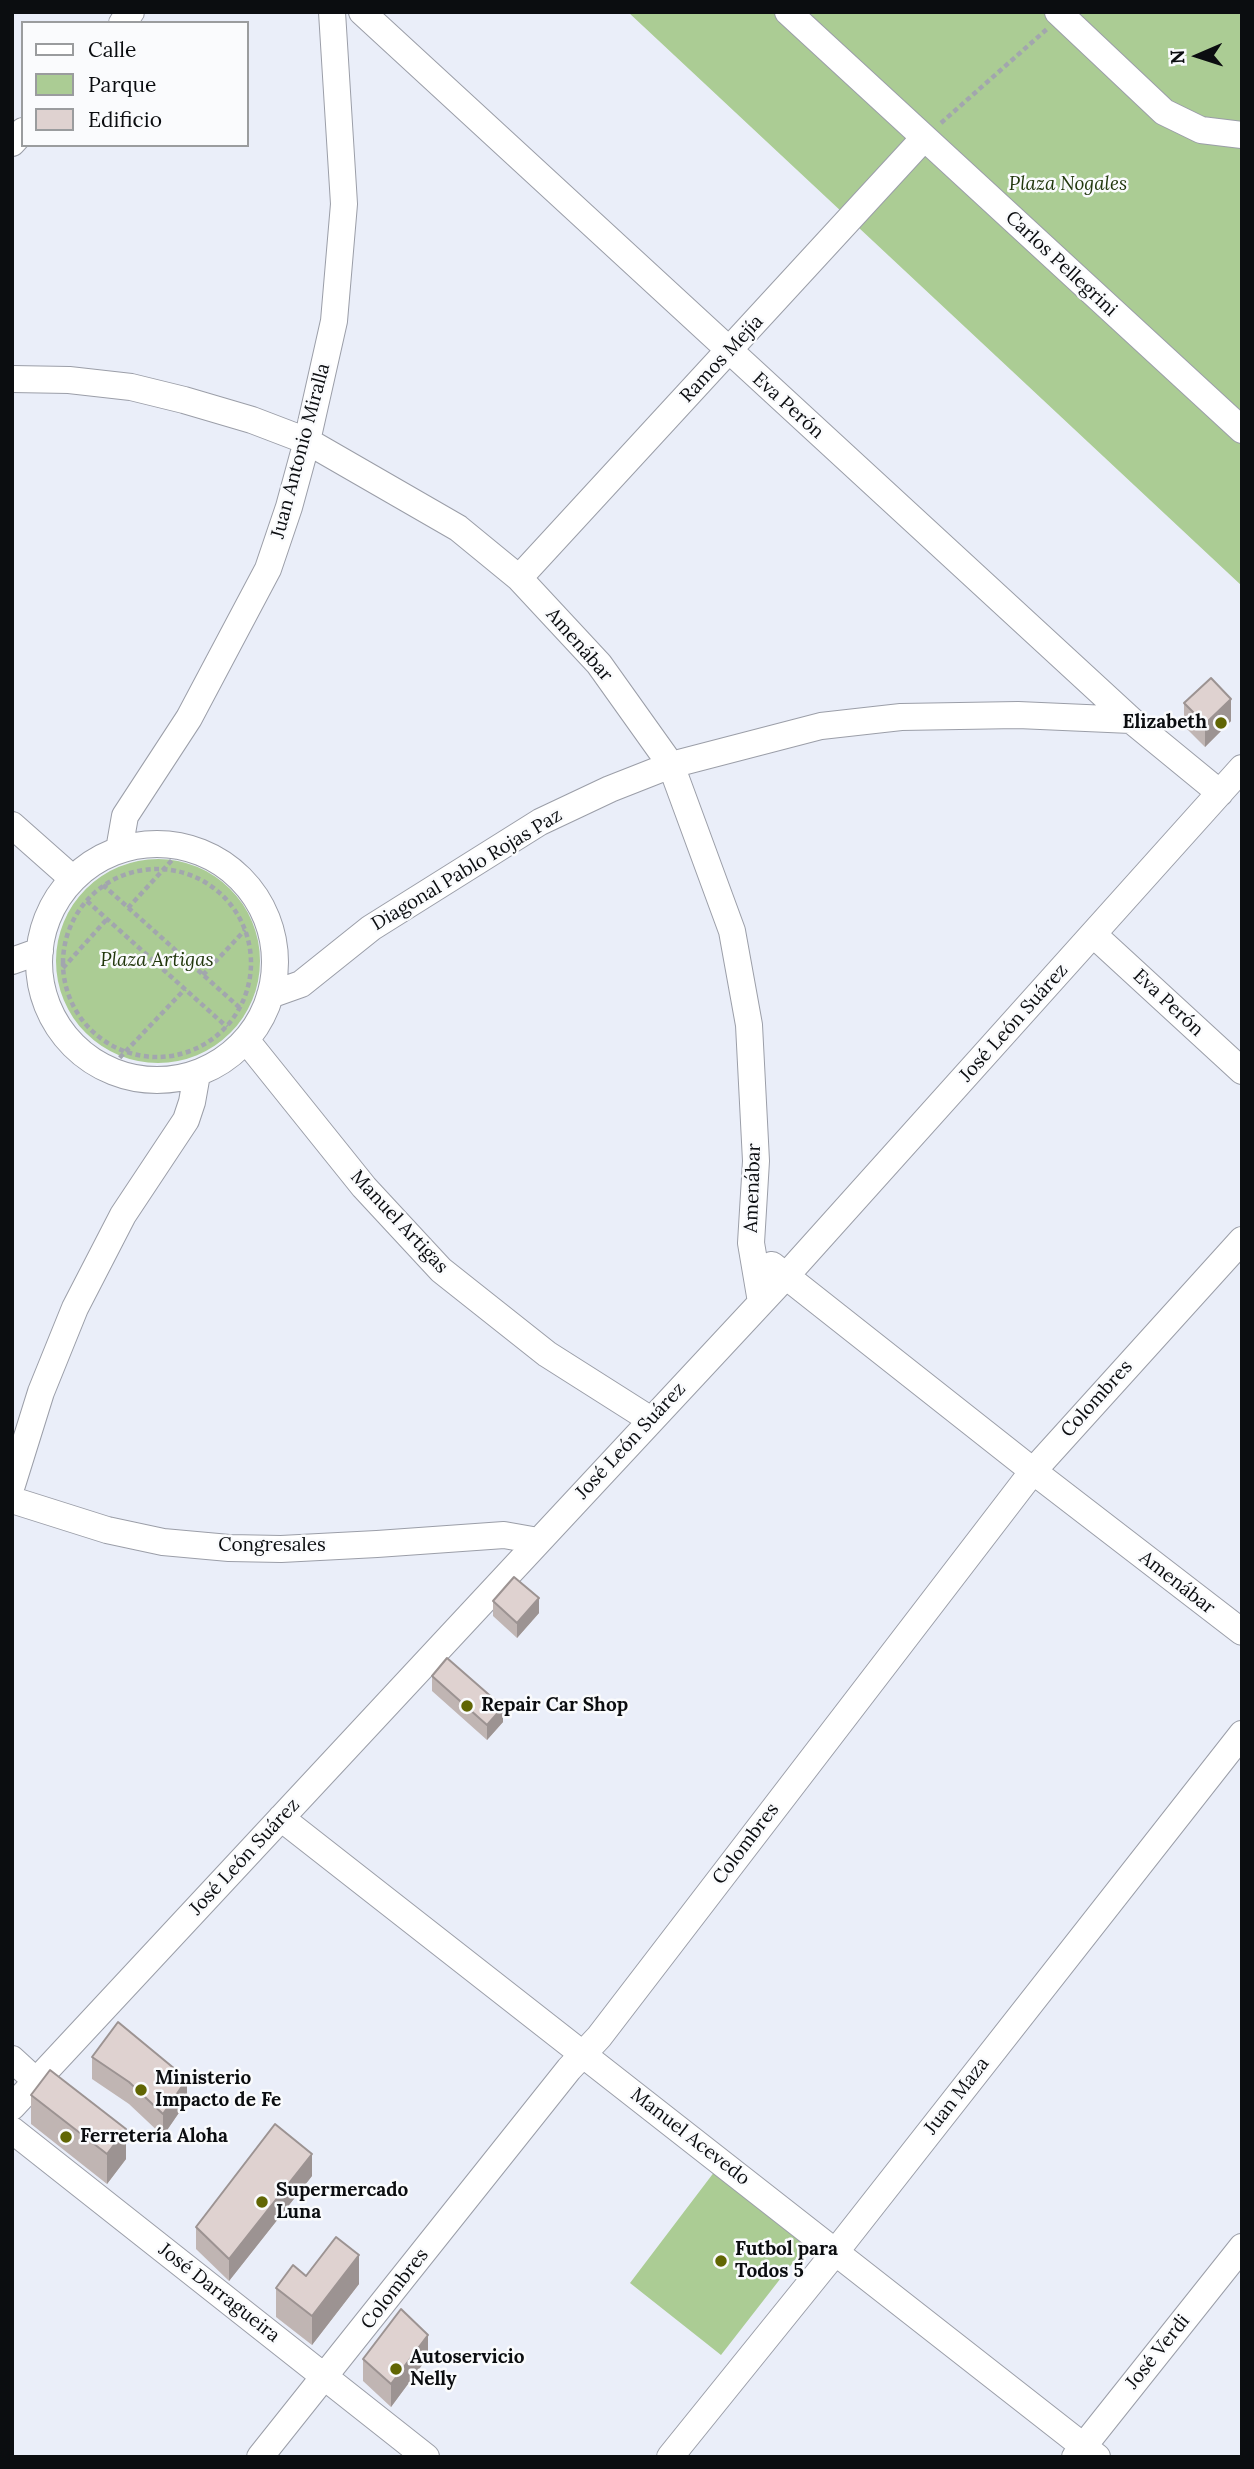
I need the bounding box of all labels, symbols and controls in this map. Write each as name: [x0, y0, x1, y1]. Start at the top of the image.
legend: [21, 21, 248, 147]
north arrow: [1163, 21, 1233, 91]
text: Calle: [88, 36, 136, 63]
text: N: [1165, 49, 1189, 65]
text: Parque: [88, 71, 156, 98]
text: Edificio: [88, 106, 162, 133]
park label: Plaza Nogales: [1009, 174, 1127, 196]
street label: Carlos Pellegrini: [1000, 206, 1122, 322]
street label: Ramos Mejía: [676, 311, 768, 407]
street label: Juan Antonio Miralla: [267, 361, 335, 541]
street label: Eva Perón: [748, 368, 828, 444]
street label: Amenábar: [541, 604, 617, 686]
place label: Elizabeth: [1123, 712, 1207, 734]
marker: Elizabeth: [1213, 715, 1229, 731]
street label: Diagonal Pablo Rojas Paz: [368, 804, 566, 936]
park label: Plaza Artigas: [100, 950, 214, 972]
street label: José León Suárez: [955, 959, 1073, 1087]
street label: Eva Perón: [1128, 965, 1208, 1041]
street label: Amenábar: [740, 1143, 766, 1233]
street label: Manuel Artigas: [345, 1166, 453, 1278]
street label: Colombres: [1056, 1356, 1138, 1442]
street label: José León Suárez: [571, 1378, 691, 1504]
street label: Congresales: [218, 1535, 326, 1557]
street label: Amenábar: [1135, 1546, 1219, 1620]
place label: Repair Car Shop: [481, 1695, 628, 1717]
marker: Repair Car Shop: [459, 1698, 475, 1714]
street label: José León Suárez: [185, 1794, 305, 1920]
street label: Colombres: [708, 1799, 784, 1889]
street label: Juan Maza: [920, 2053, 994, 2139]
place label: Ministerio Impacto de Fe: [155, 2068, 281, 2112]
marker: Ministerio Impacto de Fe: [133, 2082, 149, 2098]
street label: Manuel Acevedo: [626, 2083, 754, 2191]
place label: Ferretería Aloha: [80, 2126, 228, 2148]
marker: Ferretería Aloha: [58, 2129, 74, 2145]
place label: Supermercado Luna: [276, 2180, 408, 2224]
marker: Supermercado Luna: [254, 2194, 270, 2210]
street label: José Darragueira: [154, 2239, 284, 2347]
place label: Futbol para Todos 5: [735, 2239, 838, 2283]
street label: Colombres: [356, 2244, 434, 2334]
marker: Futbol para Todos 5: [713, 2253, 729, 2269]
street label: José Verdi: [1121, 2310, 1195, 2394]
place label: Autoservicio Nelly: [410, 2347, 525, 2391]
marker: Autoservicio Nelly: [388, 2361, 404, 2377]

